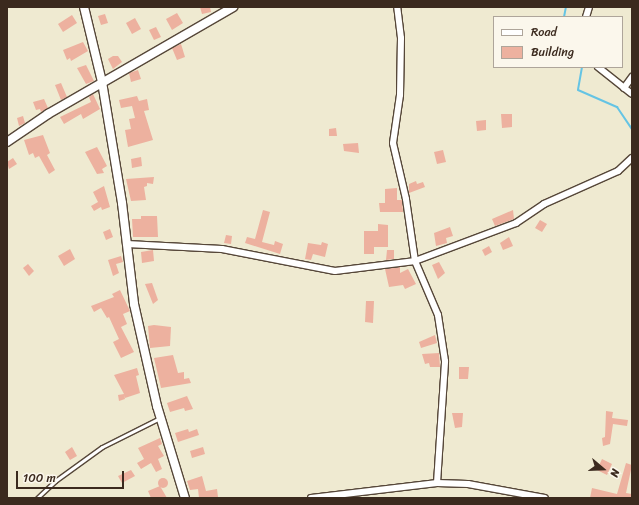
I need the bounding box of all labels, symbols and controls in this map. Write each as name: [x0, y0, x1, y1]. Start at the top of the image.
legend: [493, 16, 623, 68]
text: Road: [531, 21, 557, 43]
text: Building: [531, 41, 574, 63]
north arrow: [583, 449, 623, 489]
scale bar: [18, 463, 126, 489]
text: N: [605, 466, 625, 480]
text: 100 m: [23, 467, 56, 489]

